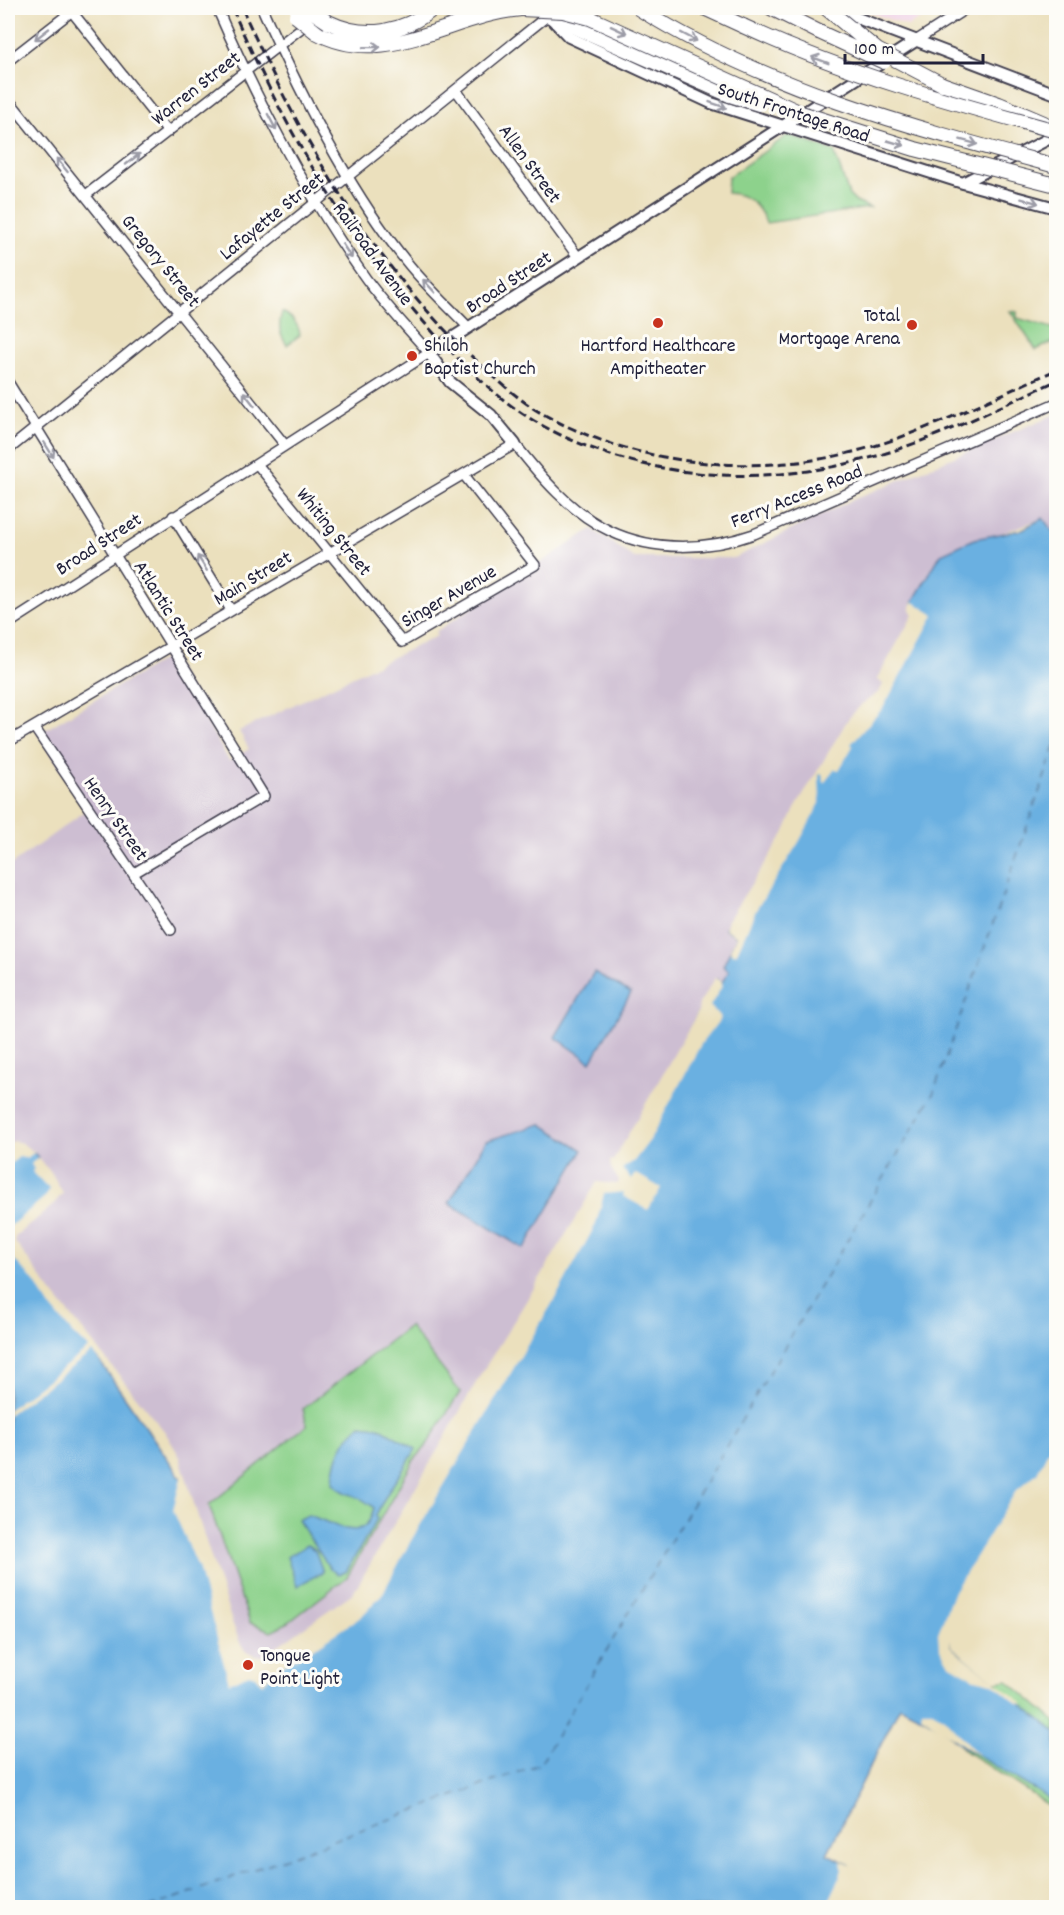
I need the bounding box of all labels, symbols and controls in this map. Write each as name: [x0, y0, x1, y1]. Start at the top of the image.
one-way arrow: [609, 24, 627, 36]
scale bar: [845, 27, 983, 65]
one-way arrow: [34, 28, 50, 41]
one-way arrow: [680, 31, 697, 43]
text: 100 m: [854, 38, 894, 63]
one-way arrow: [361, 41, 381, 53]
street label: Warren Street: [146, 45, 248, 133]
one-way arrow: [811, 54, 829, 65]
street label: South Frontage Road: [713, 76, 873, 152]
one-way arrow: [708, 101, 727, 112]
one-way arrow: [267, 113, 278, 131]
street label: Allen Street: [490, 119, 567, 210]
one-way arrow: [959, 137, 978, 148]
one-way arrow: [886, 138, 905, 149]
one-way arrow: [124, 153, 140, 166]
one-way arrow: [55, 157, 68, 173]
street label: Lafayette Street: [214, 166, 331, 268]
one-way arrow: [1020, 195, 1039, 207]
street label: Railroad Avenue: [324, 197, 419, 312]
street label: Gregory Street: [113, 209, 206, 314]
one-way arrow: [342, 242, 354, 259]
street label: Broad Street: [461, 245, 558, 322]
one-way arrow: [422, 278, 436, 293]
place label: Total Mortgage Arena: [779, 303, 901, 354]
marker: Hartford Healthcare Ampitheater: [651, 316, 665, 330]
marker: Total Mortgage Arena: [905, 318, 919, 332]
place label: Shiloh Baptist Church: [424, 333, 536, 384]
place label: Hartford Healthcare Ampitheater: [580, 333, 736, 384]
marker: Shiloh Baptist Church: [405, 349, 419, 363]
one-way arrow: [243, 391, 256, 407]
one-way arrow: [44, 441, 56, 458]
street label: Ferry Access Road: [727, 459, 867, 537]
street label: Whiting Street: [288, 483, 377, 583]
street label: Broad Street: [51, 507, 148, 584]
street label: Main Street: [209, 545, 298, 614]
one-way arrow: [196, 555, 208, 572]
street label: Atlantic Street: [125, 556, 210, 667]
street label: Singer Avenue: [397, 559, 503, 636]
street label: Henry Street: [75, 772, 154, 867]
place label: Tongue Point Light: [260, 1643, 340, 1694]
marker: Tongue Point Light: [241, 1658, 255, 1672]

